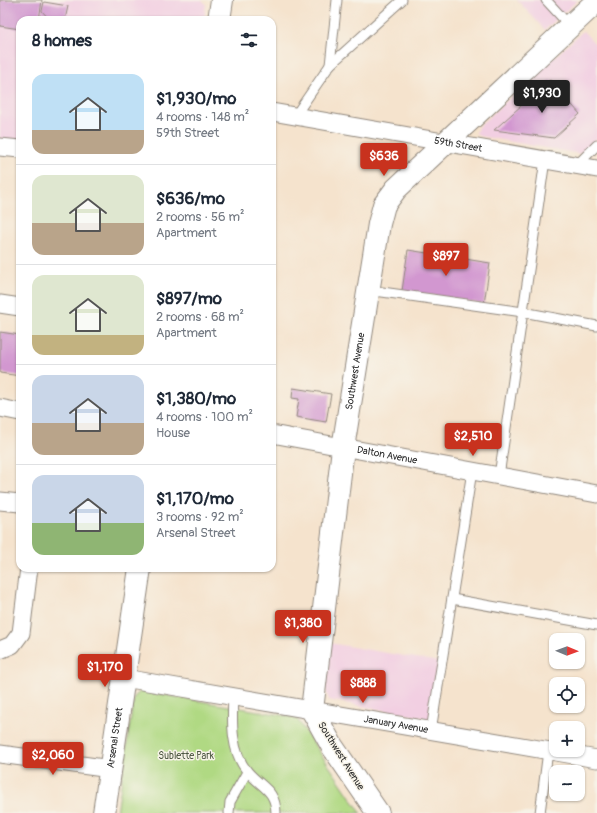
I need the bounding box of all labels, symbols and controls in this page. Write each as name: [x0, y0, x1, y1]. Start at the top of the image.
icon: filters: [238, 29, 260, 51]
text: 8 homes: [32, 30, 92, 51]
pin: $1,930: [509, 80, 575, 114]
text: $1,930: [523, 85, 561, 101]
text: $1,930/mo: [156, 88, 236, 109]
icon: home: [64, 90, 112, 138]
text: 4 rooms · 148 m²: [156, 109, 249, 125]
text: 59th Street: [156, 125, 219, 141]
street label: 59th Street: [433, 135, 484, 155]
pin: $636: [360, 143, 408, 177]
text: $636: [369, 148, 399, 164]
text: $636/mo: [156, 188, 225, 209]
icon: home: [64, 191, 112, 239]
text: 2 rooms · 56 m²: [156, 209, 244, 225]
text: Apartment: [156, 225, 217, 241]
pin: $897: [422, 243, 470, 277]
text: $897: [432, 248, 460, 264]
text: $897/mo: [156, 288, 222, 309]
icon: home: [64, 291, 112, 339]
text: 2 rooms · 68 m²: [156, 309, 244, 325]
text: Apartment: [156, 325, 217, 341]
street label: Southwest Avenue: [343, 332, 367, 411]
text: $1,380/mo: [156, 388, 236, 409]
icon: home: [64, 391, 112, 439]
text: 4 rooms · 100 m²: [156, 409, 253, 425]
pin: $2,510: [440, 423, 506, 457]
text: House: [156, 425, 190, 441]
text: $2,510: [454, 428, 492, 444]
street label: Dalton Avenue: [356, 444, 418, 467]
text: $1,170/mo: [156, 488, 234, 509]
icon: home: [64, 491, 112, 539]
text: 3 rooms · 92 m²: [156, 509, 244, 525]
text: Arsenal Street: [156, 525, 236, 541]
pin: $1,380: [270, 610, 336, 644]
text: $1,380: [284, 615, 322, 631]
north arrow: [549, 633, 585, 669]
map controls: [549, 633, 585, 801]
pin: $1,170: [72, 654, 138, 688]
text: $1,170: [87, 659, 123, 675]
pin: $888: [339, 670, 387, 704]
text: $888: [350, 675, 376, 691]
button: locate: [549, 677, 585, 713]
street label: Arsenal Street: [105, 706, 126, 769]
street label: January Avenue: [363, 713, 429, 736]
street label: Southwest Avenue: [315, 720, 367, 792]
button: +: [549, 721, 585, 757]
pin: $2,060: [20, 742, 86, 776]
text: $2,060: [32, 747, 74, 763]
park label: Sublette Park: [158, 750, 215, 762]
button: −: [549, 765, 585, 801]

